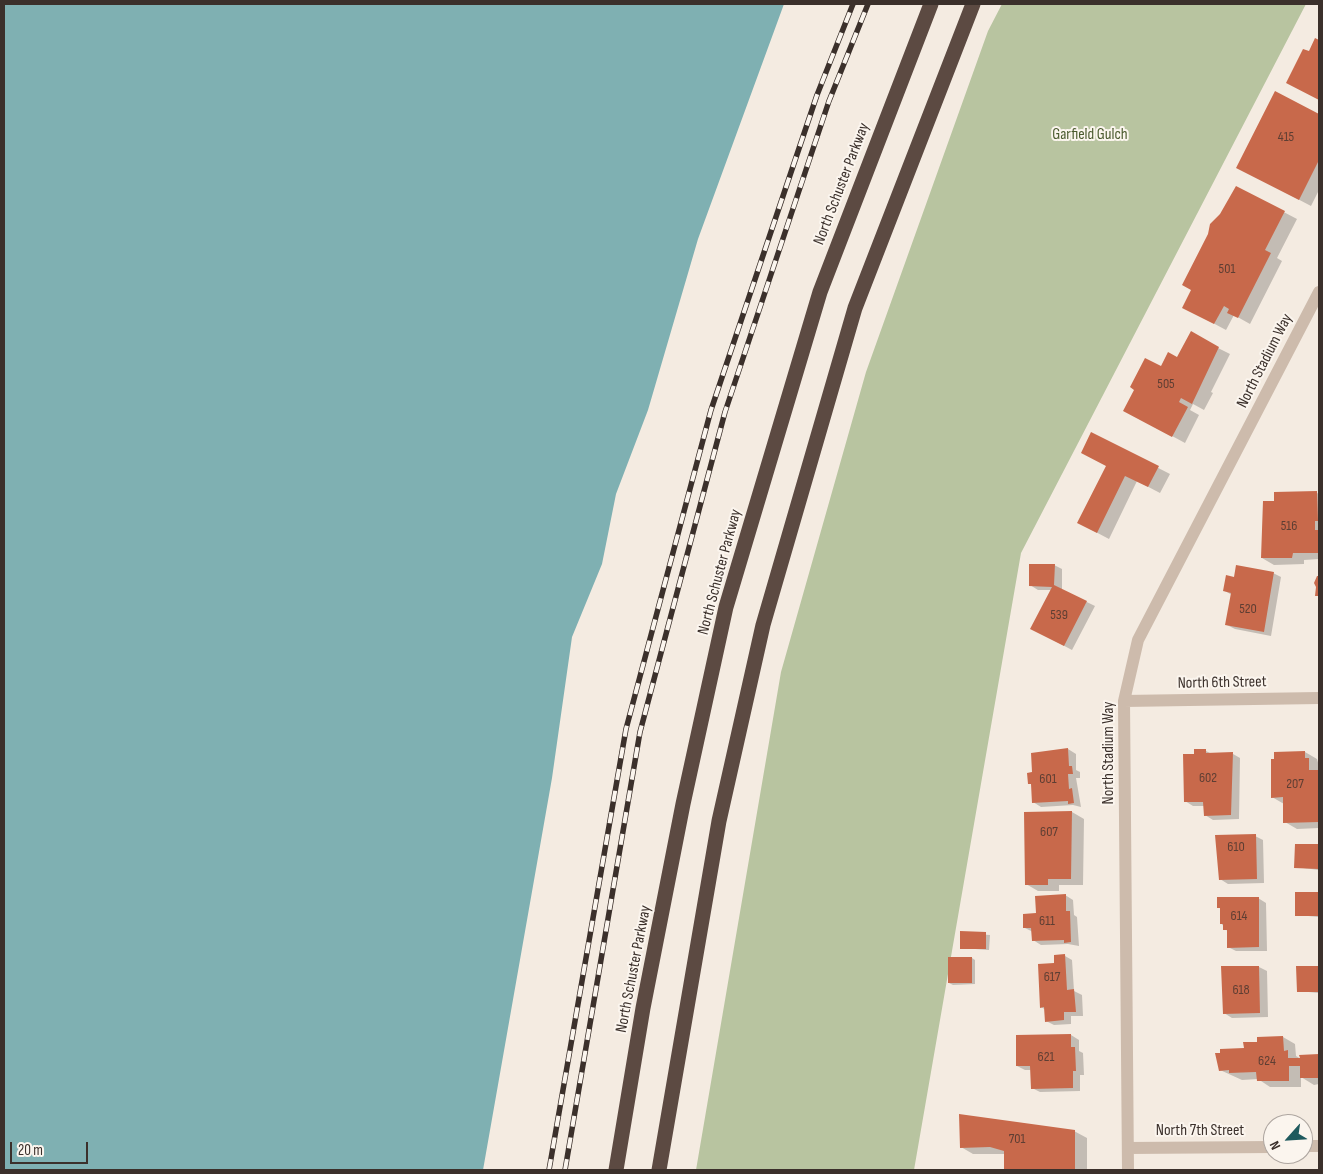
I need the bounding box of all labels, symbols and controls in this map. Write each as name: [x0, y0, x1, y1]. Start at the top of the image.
street label: North Schuster Parkway: [810, 120, 874, 248]
park label: Garfield Gulch: [1052, 125, 1128, 145]
house number: 415: [1278, 129, 1294, 145]
house number: 501: [1219, 261, 1235, 277]
street label: North Stadium Way: [1233, 311, 1297, 411]
house number: 505: [1157, 376, 1175, 392]
street label: North Schuster Parkway: [694, 507, 746, 637]
house number: 516: [1281, 518, 1297, 534]
house number: 520: [1239, 601, 1257, 617]
house number: 539: [1050, 607, 1068, 623]
street label: North 6th Street: [1177, 673, 1267, 693]
street label: North Stadium Way: [1099, 701, 1119, 805]
house number: 602: [1199, 770, 1217, 786]
house number: 601: [1039, 771, 1057, 787]
house number: 207: [1286, 776, 1304, 792]
house number: 607: [1040, 824, 1058, 840]
house number: 610: [1227, 839, 1245, 855]
street label: North Schuster Parkway: [612, 904, 656, 1034]
house number: 614: [1231, 908, 1247, 924]
house number: 611: [1039, 913, 1055, 929]
house number: 617: [1044, 969, 1060, 985]
house number: 618: [1232, 982, 1250, 998]
house number: 621: [1038, 1049, 1054, 1065]
house number: 624: [1258, 1053, 1276, 1069]
north arrow: [1263, 1114, 1313, 1164]
street label: North 7th Street: [1156, 1121, 1244, 1141]
house number: 701: [1009, 1131, 1025, 1147]
scale bar: [12, 1132, 90, 1164]
text: N: [1266, 1138, 1284, 1152]
text: 20 m: [18, 1141, 43, 1160]

